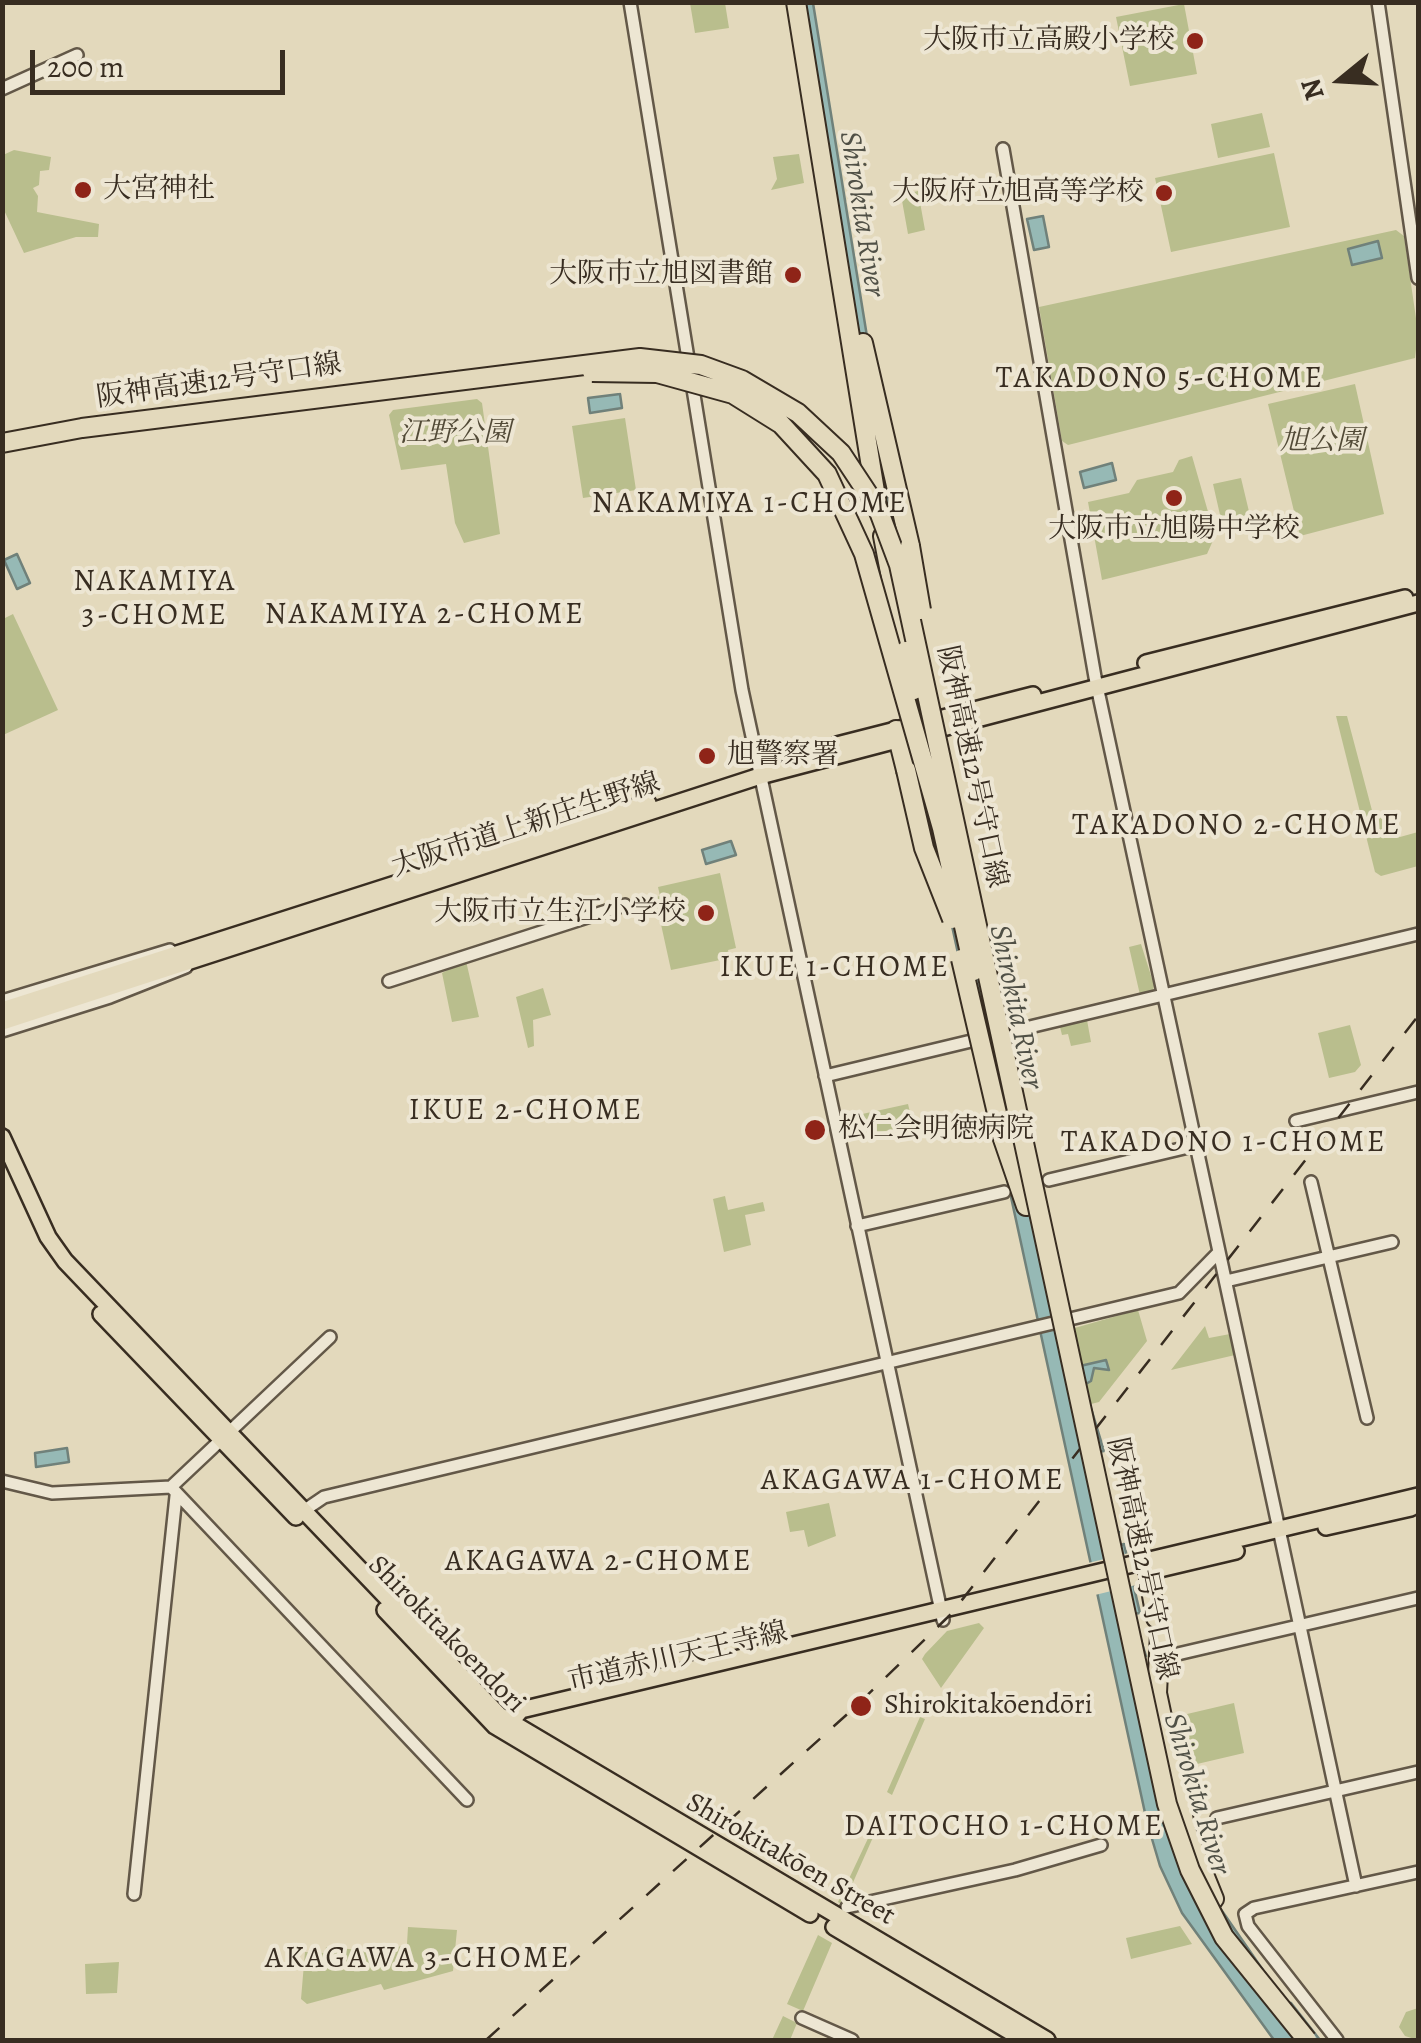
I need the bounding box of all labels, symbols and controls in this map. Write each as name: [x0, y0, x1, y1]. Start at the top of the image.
place label: 大阪市立高殿小学校: [923, 24, 1175, 58]
scale bar: [35, 30, 290, 92]
marker: 大阪市立高殿小学校: [1184, 30, 1206, 52]
north arrow: [1291, 30, 1391, 130]
text: 200 m: [47, 47, 124, 87]
text: N: [1291, 74, 1334, 105]
water label: Shirokita River: [830, 129, 892, 299]
place label: 大宮神社: [103, 173, 215, 207]
place label: 大阪府立旭高等学校: [892, 176, 1144, 210]
marker: 大宮神社: [72, 179, 94, 201]
marker: 大阪府立旭高等学校: [1153, 182, 1175, 204]
place label: 大阪市立旭図書館: [549, 258, 773, 292]
marker: 大阪市立旭図書館: [782, 264, 804, 286]
street label: 阪神高速12号守口線: [94, 348, 344, 416]
district label: TAKADONO 5-CHOME: [996, 362, 1324, 398]
park label: 江野公園: [399, 417, 511, 451]
park label: 旭公園: [1280, 425, 1364, 459]
district label: NAKAMIYA 1-CHOME: [592, 487, 908, 523]
marker: 大阪市立旭陽中学校: [1163, 487, 1185, 509]
place label: 大阪市立旭陽中学校: [1048, 513, 1300, 547]
district label: NAKAMIYA 3-CHOME: [73, 565, 237, 636]
district label: NAKAMIYA 2-CHOME: [265, 598, 585, 634]
street label: 阪神高速12号守口線: [929, 643, 1013, 891]
place label: 旭警察署: [727, 739, 839, 773]
marker: 旭警察署: [696, 745, 718, 767]
street label: 大阪市道上新庄生野線: [388, 767, 664, 885]
district label: TAKADONO 2-CHOME: [1072, 809, 1402, 845]
place label: 大阪市立生江小学校: [434, 896, 686, 930]
marker: 大阪市立生江小学校: [695, 902, 717, 924]
water label: Shirokita River: [980, 922, 1050, 1092]
district label: IKUE 1-CHOME: [720, 951, 950, 987]
district label: IKUE 2-CHOME: [409, 1094, 643, 1130]
place label: 松仁会明徳病院: [838, 1113, 1034, 1147]
marker: 松仁会明徳病院: [802, 1117, 828, 1143]
district label: TAKADONO 1-CHOME: [1061, 1126, 1387, 1162]
street label: 阪神高速12号守口線: [1099, 1435, 1183, 1683]
district label: AKAGAWA 1-CHOME: [761, 1464, 1065, 1500]
district label: AKAGAWA 2-CHOME: [445, 1545, 753, 1581]
street label: Shirokitakoendori: [360, 1549, 532, 1721]
street label: 市道赤川天王寺線: [565, 1616, 791, 1700]
place label: Shirokitakōendōri: [884, 1689, 1093, 1723]
marker: Shirokitakōendōri: [848, 1693, 874, 1719]
water label: Shirokita River: [1154, 1709, 1238, 1879]
street label: Shirokitakōen Street: [680, 1787, 900, 1933]
district label: DAITOCHO 1-CHOME: [844, 1810, 1164, 1846]
district label: AKAGAWA 3-CHOME: [265, 1942, 571, 1978]

